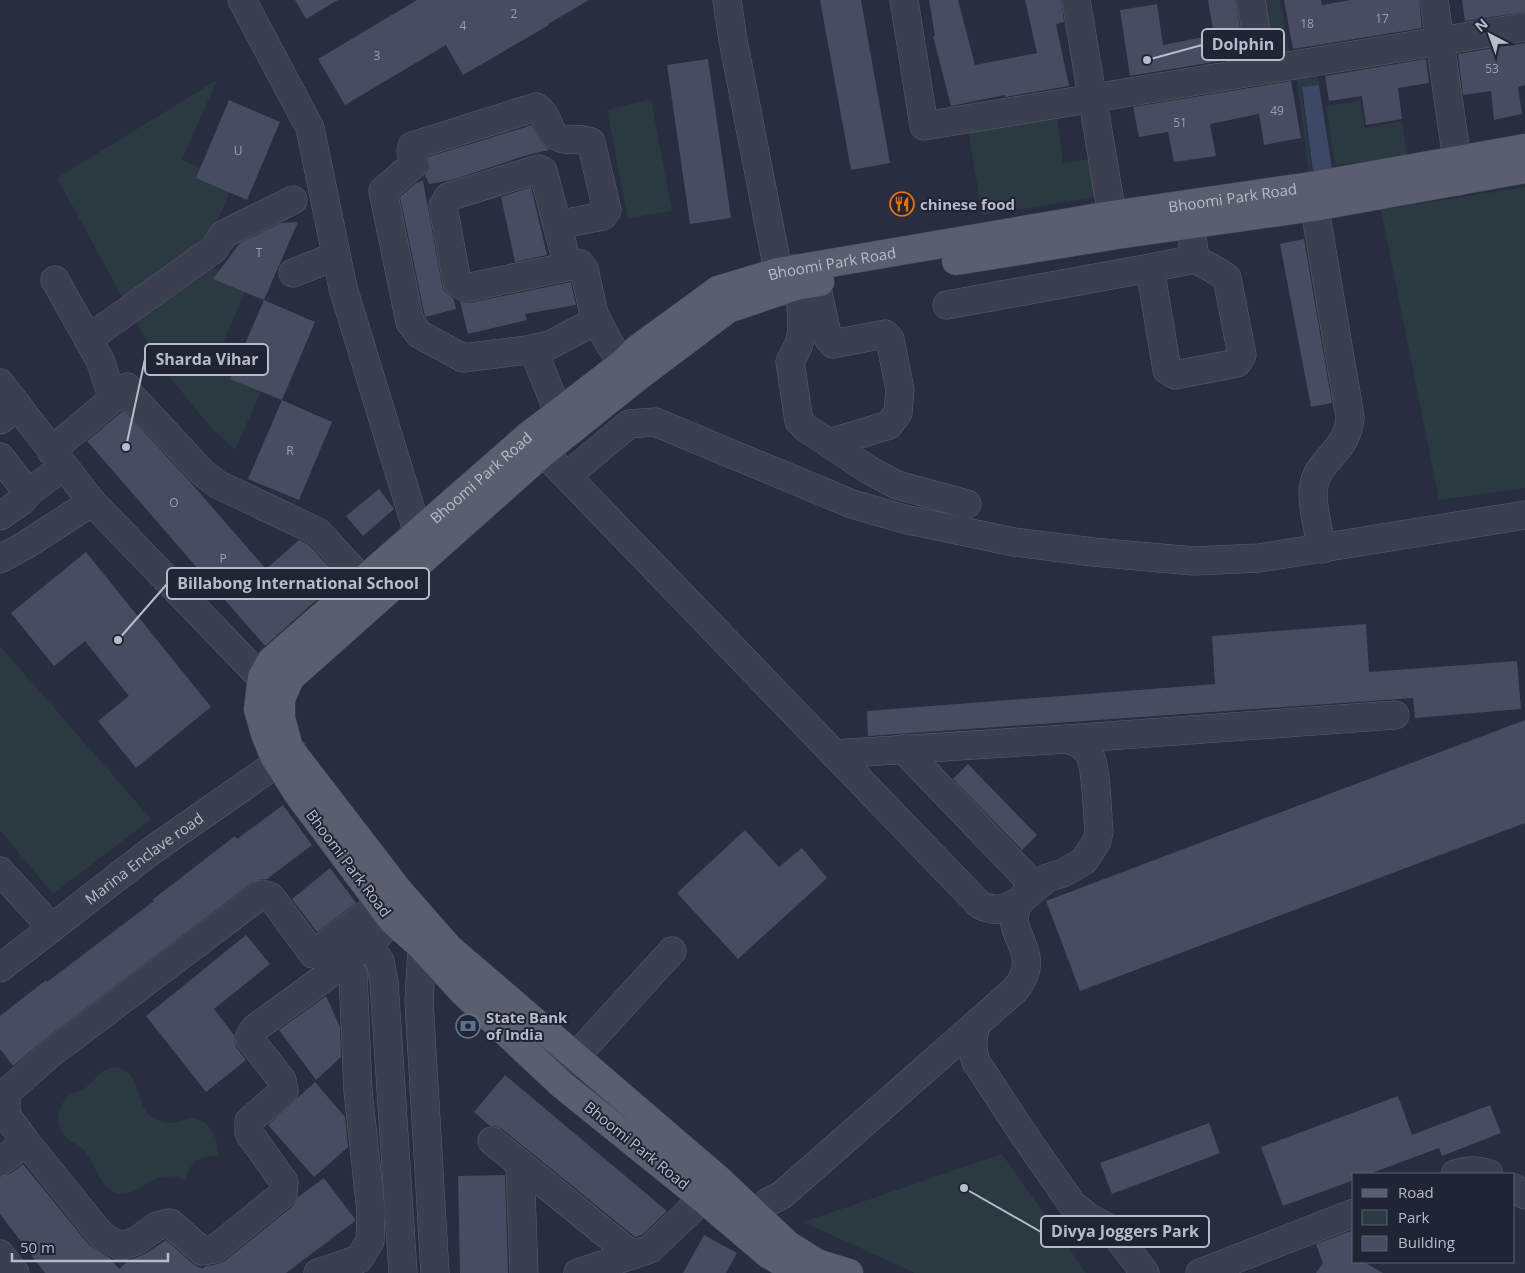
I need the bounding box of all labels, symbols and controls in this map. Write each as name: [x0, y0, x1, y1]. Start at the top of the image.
house number: 2: [511, 5, 518, 22]
house number: 17: [1375, 10, 1389, 27]
north arrow: [1465, 10, 1515, 60]
text: N: [1471, 14, 1492, 36]
house number: 18: [1300, 15, 1314, 32]
house number: 4: [460, 17, 467, 34]
callout: Dolphin: [1202, 29, 1284, 60]
text: Dolphin: [1212, 33, 1274, 55]
house number: 3: [374, 47, 381, 64]
house number: 53: [1485, 60, 1499, 77]
house number: 49: [1270, 102, 1284, 119]
house number: 51: [1173, 114, 1187, 131]
house number: U: [234, 142, 242, 159]
street label: Bhoomi Park Road: [1167, 178, 1298, 217]
restaurant icon: chinese food: [889, 191, 915, 217]
place label: chinese food: [920, 194, 1015, 214]
street label: Bhoomi Park Road: [765, 242, 898, 284]
house number: T: [256, 244, 263, 261]
callout: Sharda Vihar: [145, 344, 268, 375]
text: Sharda Vihar: [156, 348, 258, 370]
street label: Bhoomi Park Road: [425, 427, 536, 528]
house number: R: [286, 442, 294, 459]
house number: O: [169, 494, 179, 511]
house number: P: [219, 550, 227, 567]
callout: Billabong International School: [167, 568, 429, 599]
text: Billabong International School: [177, 572, 419, 594]
street label: Bhoomi Park Road: [302, 805, 396, 921]
street label: Marina Enclave road: [81, 808, 207, 909]
place label: State Bank of India: [486, 1007, 568, 1044]
bank icon: State Bank of India: [455, 1013, 481, 1039]
street label: Bhoomi Park Road: [580, 1096, 694, 1194]
legend: [1352, 1173, 1515, 1263]
text: Road: [1398, 1182, 1434, 1202]
text: Park: [1398, 1207, 1429, 1227]
callout: Divya Joggers Park: [1041, 1216, 1209, 1247]
text: Divya Joggers Park: [1051, 1220, 1199, 1242]
scale bar: [12, 1230, 169, 1262]
text: Building: [1398, 1232, 1455, 1252]
text: 50 m: [20, 1237, 55, 1257]

